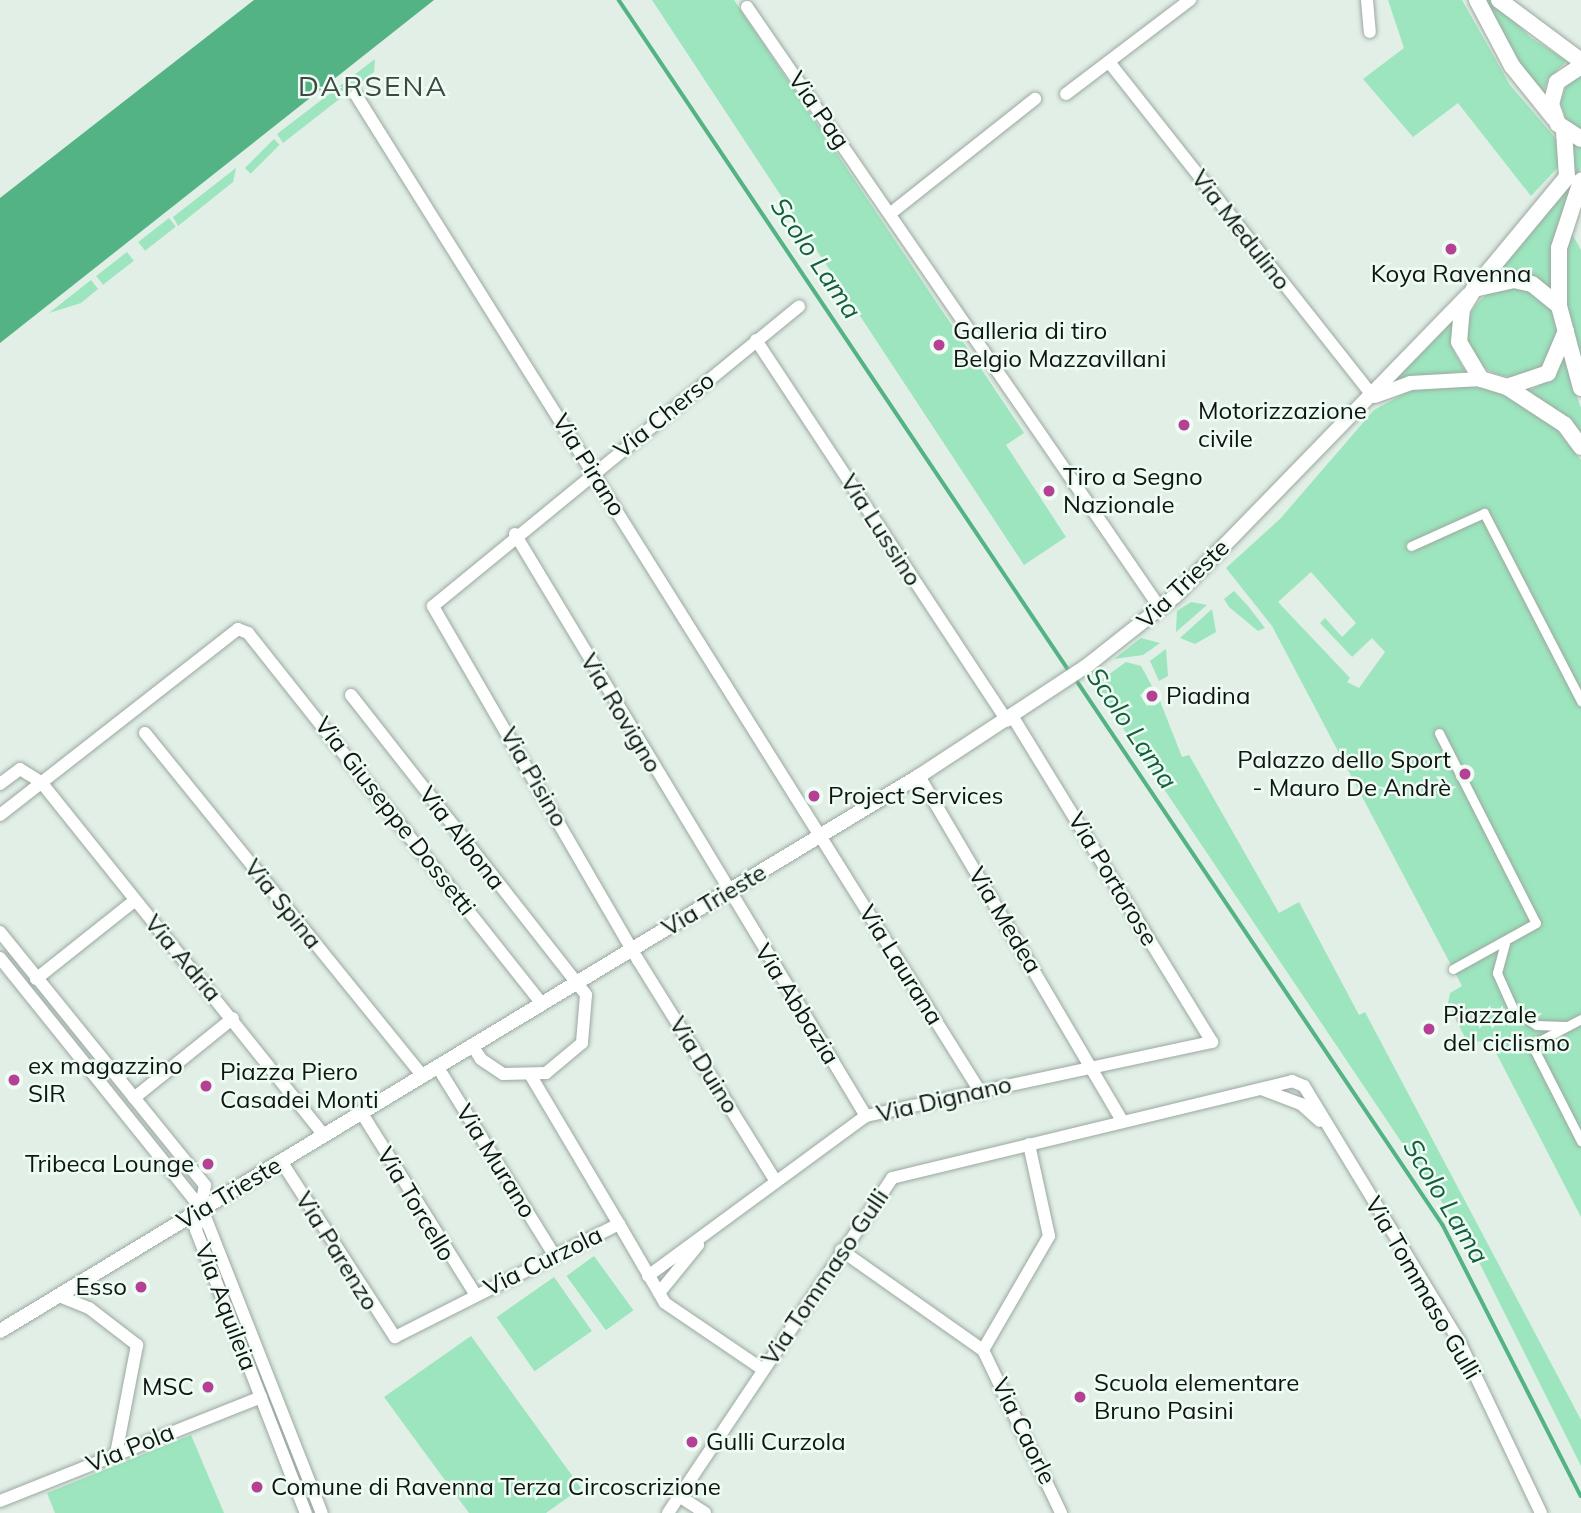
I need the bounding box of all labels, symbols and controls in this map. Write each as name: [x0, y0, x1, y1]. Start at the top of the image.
street label: Via Pag: [782, 66, 856, 154]
district label: DARSENA: [299, 69, 447, 103]
street label: Via Medulino: [1185, 164, 1297, 296]
water label: Scolo Lama: [764, 191, 868, 325]
marker: Koya Ravenna: [1443, 241, 1459, 257]
place label: Koya Ravenna: [1371, 260, 1531, 288]
place label: Galleria di tiro Belgio Mazzavillani: [953, 317, 1166, 373]
marker: Galleria di tiro Belgio Mazzavillani: [931, 337, 947, 353]
street label: Via Cherso: [608, 366, 720, 464]
place label: Motorizzazione civile: [1198, 397, 1367, 453]
street label: Via Pirano: [546, 409, 632, 521]
marker: Motorizzazione civile: [1176, 417, 1192, 433]
place label: Tiro a Segno Nazionale: [1063, 463, 1203, 519]
street label: Via Lussino: [834, 469, 928, 591]
marker: Tiro a Segno Nazionale: [1041, 483, 1057, 499]
street label: Via Trieste: [1131, 533, 1235, 635]
street label: Via Rovigno: [574, 648, 668, 778]
water label: Scolo Lama: [1080, 661, 1184, 795]
place label: Piadina: [1166, 682, 1250, 710]
marker: Piadina: [1144, 688, 1160, 704]
street label: Via Giuseppe Dossetti: [309, 711, 481, 921]
street label: Via Pisino: [494, 722, 574, 832]
place label: Palazzo dello Sport - Mauro De Andrè: [1237, 746, 1451, 802]
marker: Palazzo dello Sport - Mauro De Andrè: [1457, 766, 1473, 782]
street label: Via Albona: [413, 781, 511, 895]
place label: Project Services: [828, 782, 1003, 810]
marker: Project Services: [806, 788, 822, 804]
street label: Via Portorose: [1062, 807, 1164, 951]
street label: Via Spina: [238, 853, 328, 955]
street label: Via Trieste: [657, 858, 771, 942]
street label: Via Medea: [962, 862, 1048, 978]
street label: Via Laurana: [853, 900, 949, 1030]
street label: Via Adria: [139, 909, 227, 1007]
street label: Via Abbazia: [749, 938, 845, 1070]
place label: Piazzale del ciclismo: [1443, 1001, 1570, 1057]
street label: Via Duino: [663, 1011, 745, 1119]
marker: Piazzale del ciclismo: [1421, 1021, 1437, 1037]
place label: ex magazzino SIR: [28, 1052, 183, 1108]
place label: Piazza Piero Casadei Monti: [220, 1058, 379, 1114]
street label: Via Dignano: [874, 1070, 1014, 1128]
marker: ex magazzino SIR: [6, 1072, 22, 1088]
marker: Piazza Piero Casadei Monti: [198, 1078, 214, 1094]
street label: Via Murano: [450, 1099, 542, 1223]
water label: Scolo Lama: [1397, 1133, 1495, 1269]
street label: Via Torcello: [371, 1142, 461, 1266]
place label: Tribeca Lounge: [25, 1150, 194, 1178]
street label: Via Trieste: [172, 1151, 286, 1235]
marker: Tribeca Lounge: [200, 1156, 216, 1172]
street label: Via Tommaso Gulli: [755, 1183, 895, 1371]
street label: Via Parenzo: [289, 1186, 385, 1316]
street label: Via Tommaso Gulli: [1359, 1191, 1487, 1385]
street label: Via Curzola: [479, 1220, 607, 1302]
street label: Via Aquileia: [189, 1240, 263, 1374]
place label: Esso: [76, 1273, 127, 1301]
marker: Esso: [133, 1279, 149, 1295]
place label: Scuola elementare Bruno Pasini: [1094, 1369, 1299, 1425]
place label: MSC: [142, 1373, 194, 1401]
street label: Via Caorle: [986, 1373, 1062, 1489]
marker: MSC: [200, 1379, 216, 1395]
marker: Scuola elementare Bruno Pasini: [1072, 1389, 1088, 1405]
street label: Via Pola: [82, 1417, 178, 1479]
place label: Gulli Curzola: [706, 1428, 846, 1456]
marker: Gulli Curzola: [684, 1434, 700, 1450]
place label: Comune di Ravenna Terza Circoscrizione: [271, 1473, 721, 1501]
marker: Comune di Ravenna Terza Circoscrizione: [249, 1479, 265, 1495]

